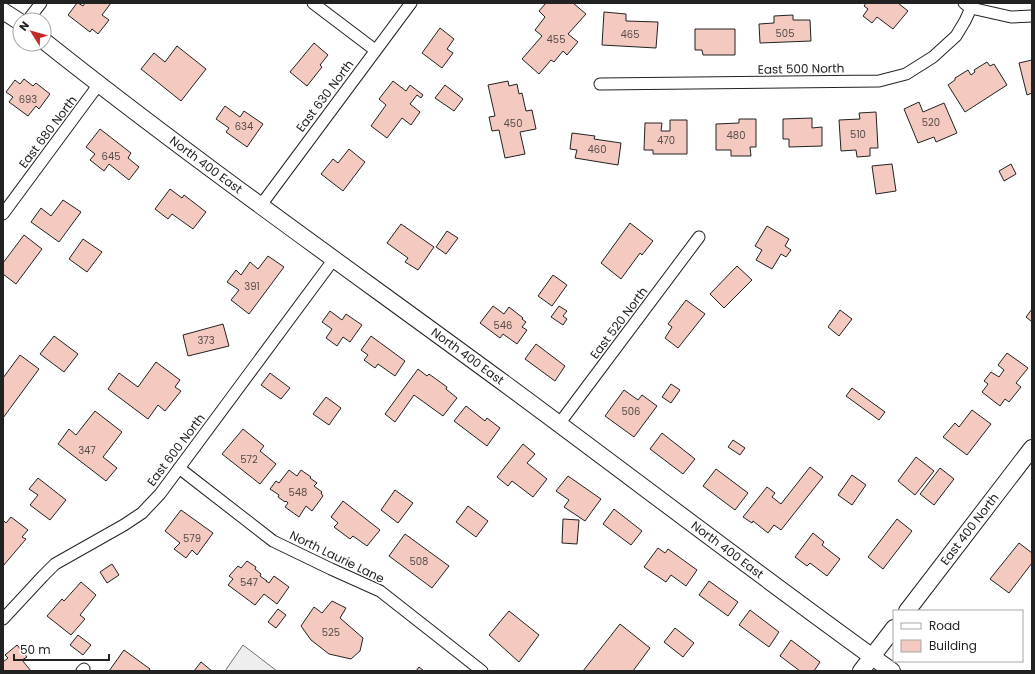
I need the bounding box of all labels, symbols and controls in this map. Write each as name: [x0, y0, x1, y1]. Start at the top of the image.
north arrow: [12, 12, 52, 52]
text: N: [15, 18, 33, 34]
house number: 505: [776, 26, 794, 41]
house number: 465: [621, 27, 639, 42]
house number: 455: [547, 32, 565, 47]
street label: East 630 North: [292, 56, 357, 135]
street label: East 500 North: [758, 59, 844, 78]
street label: East 680 North: [15, 92, 80, 171]
house number: 693: [19, 92, 37, 107]
house number: 520: [922, 115, 940, 130]
house number: 450: [504, 116, 522, 131]
house number: 634: [235, 119, 253, 134]
house number: 510: [850, 127, 866, 142]
house number: 480: [727, 128, 745, 143]
street label: North 400 East: [166, 132, 246, 197]
house number: 470: [657, 133, 675, 148]
house number: 460: [588, 142, 606, 157]
house number: 645: [102, 149, 120, 164]
house number: 391: [244, 279, 260, 294]
street label: East 520 North: [586, 283, 651, 362]
house number: 546: [494, 318, 512, 333]
street label: North 400 East: [428, 324, 508, 388]
house number: 373: [197, 333, 215, 348]
house number: 506: [622, 404, 640, 419]
street label: East 600 North: [143, 410, 208, 489]
house number: 347: [78, 443, 96, 458]
house number: 572: [240, 452, 258, 467]
house number: 548: [289, 485, 307, 500]
street label: East 400 North: [936, 489, 1002, 569]
street label: North 400 East: [688, 517, 767, 582]
street label: North Laurie Lane: [287, 526, 387, 587]
house number: 579: [183, 531, 201, 546]
house number: 508: [410, 554, 428, 569]
house number: 547: [240, 575, 259, 590]
legend: [893, 610, 1023, 662]
text: Road: [929, 617, 960, 634]
house number: 525: [322, 625, 340, 640]
scale bar: [14, 636, 109, 662]
text: Building: [929, 637, 977, 654]
text: 50 m: [20, 641, 51, 658]

